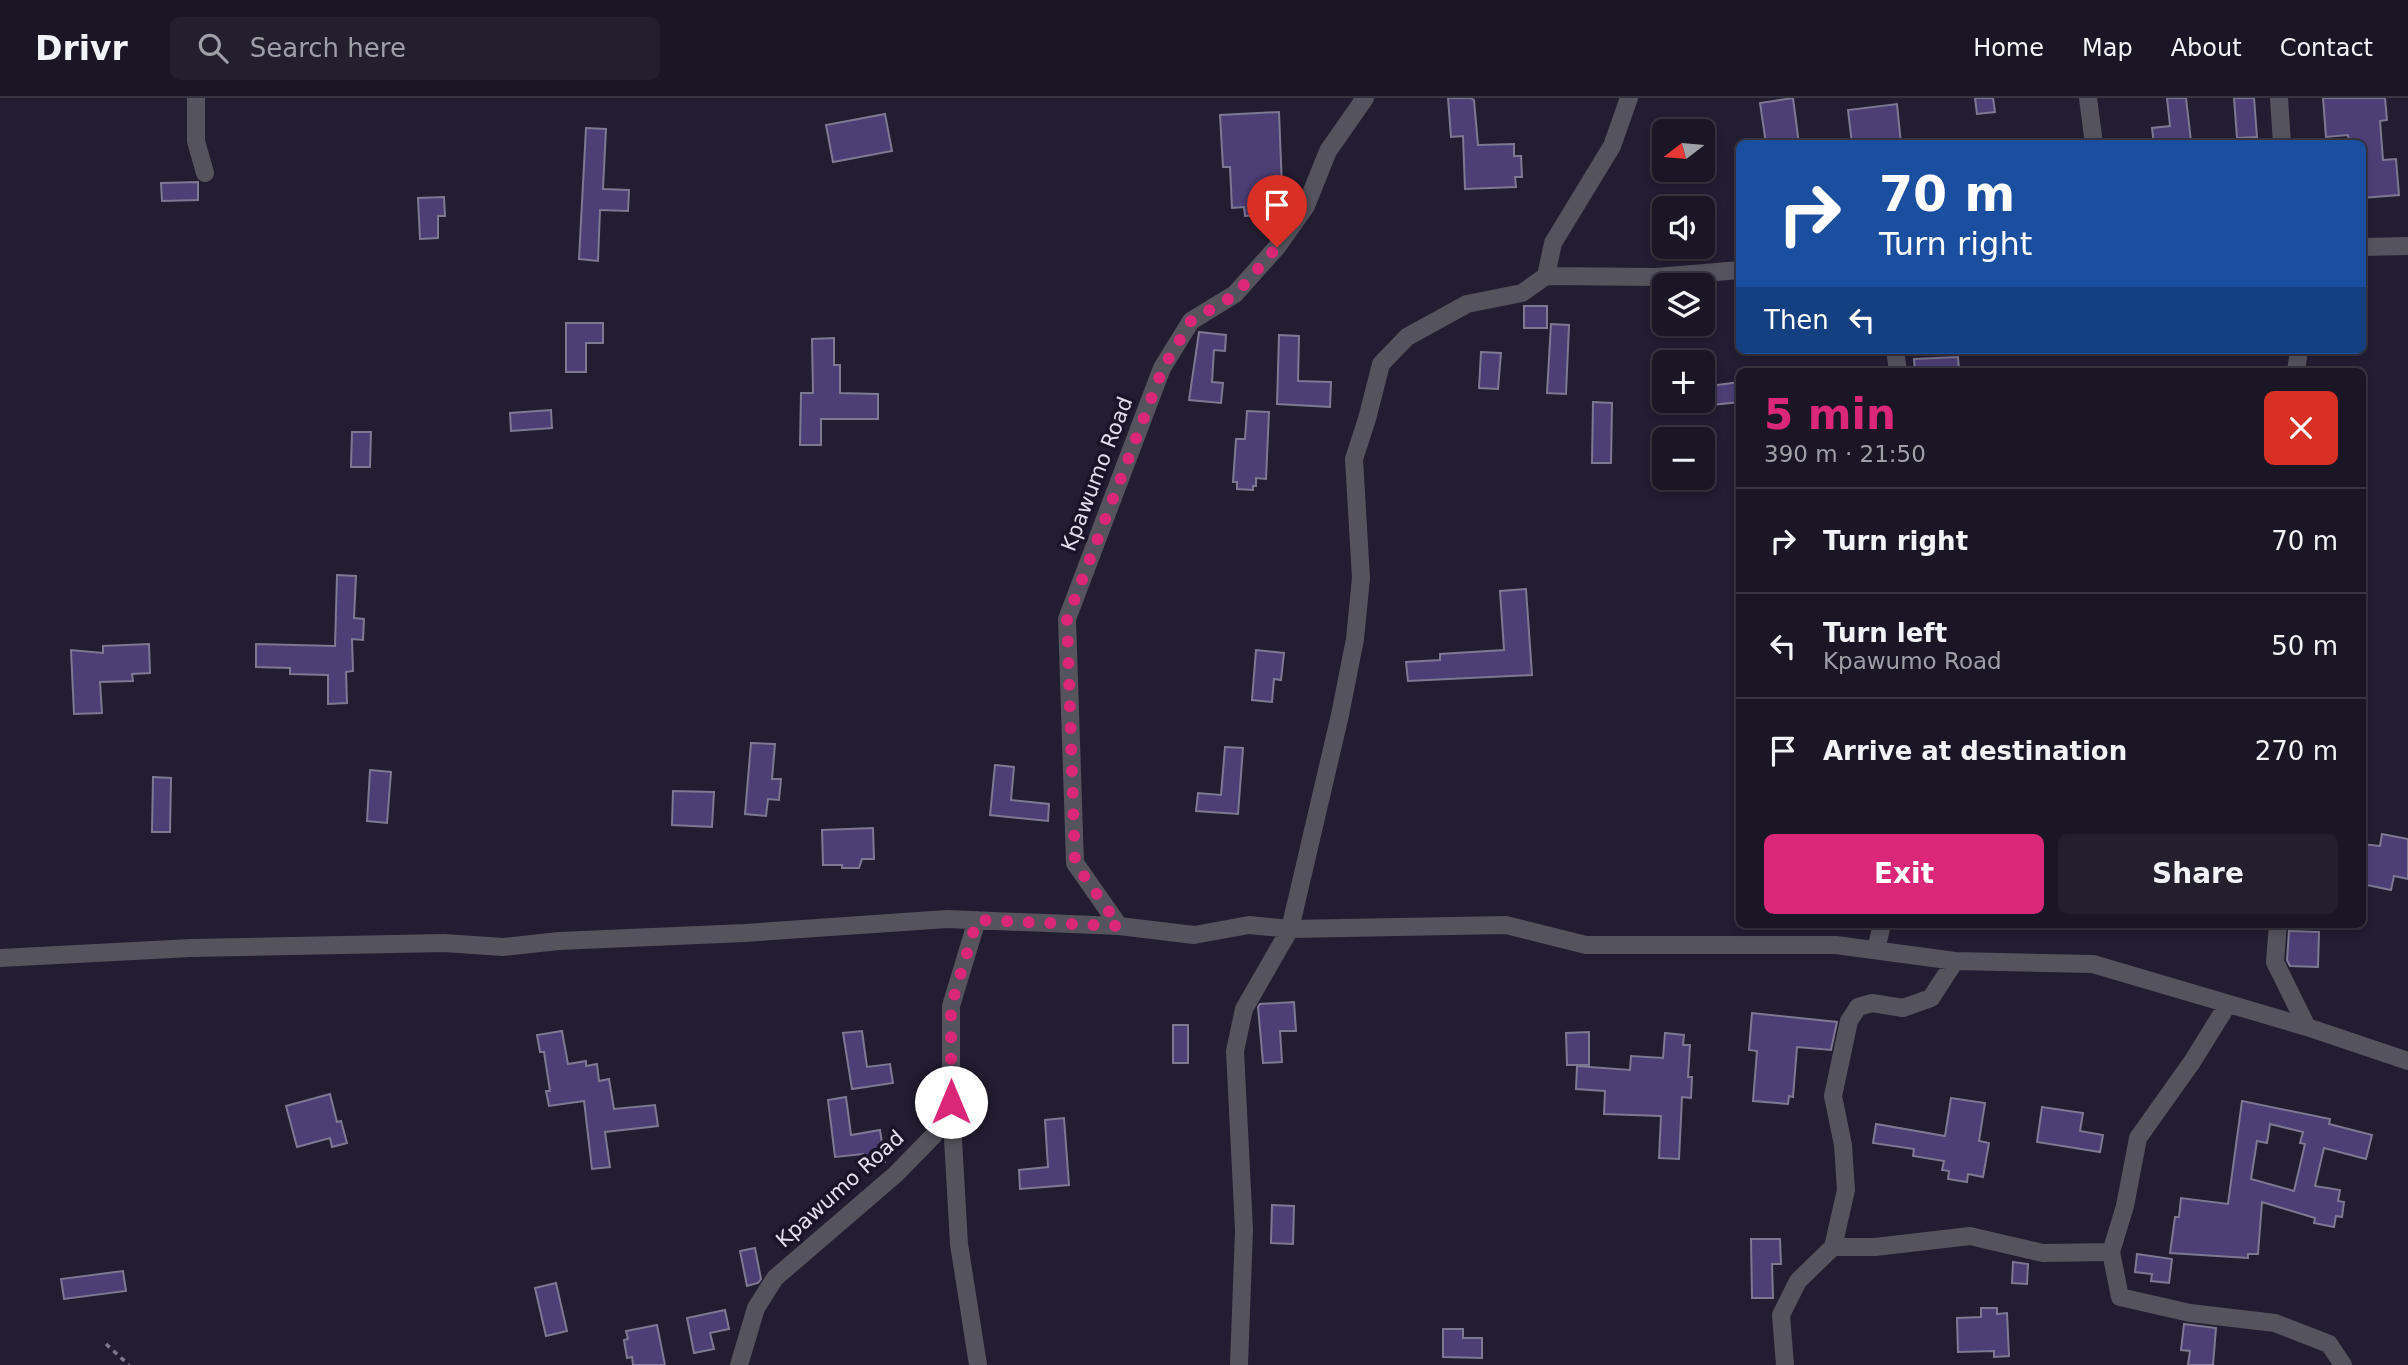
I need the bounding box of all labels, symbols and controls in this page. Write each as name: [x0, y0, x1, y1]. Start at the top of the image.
search box: [170, 17, 660, 80]
text: Drivr: [35, 29, 128, 68]
icon: search: [194, 29, 232, 67]
text: Search here: [250, 33, 406, 63]
text: Home: [1973, 34, 2044, 62]
text: Map: [2082, 34, 2133, 62]
text: About: [2171, 34, 2242, 62]
text: Contact: [2280, 34, 2373, 62]
north arrow: [1652, 119, 1715, 182]
map controls: [1652, 119, 1715, 490]
text: 70 m: [1879, 166, 2015, 223]
icon: right: [1764, 168, 1855, 259]
pin: [1247, 175, 1307, 247]
icon: arrive: [1258, 186, 1296, 224]
button: sound: [1652, 196, 1715, 259]
text: Turn right: [1879, 225, 2032, 263]
button: layers: [1652, 273, 1715, 336]
icon: left: [1843, 301, 1881, 339]
text: Then: [1764, 305, 1829, 335]
button: +: [1652, 350, 1715, 413]
text: 5 min: [1764, 390, 1896, 439]
button: close: [2264, 391, 2338, 465]
street label: Kpawumo Road: [1057, 394, 1137, 554]
button: −: [1652, 427, 1715, 490]
text: 390 m · 21:50: [1764, 441, 1926, 467]
icon: right: [1764, 522, 1802, 560]
text: Turn right: [1823, 526, 1968, 556]
text: 70 m: [2271, 526, 2338, 556]
text: Turn left: [1823, 618, 1947, 648]
icon: left: [1764, 627, 1802, 665]
text: 50 m: [2271, 631, 2338, 661]
text: Kpawumo Road: [1823, 648, 2002, 674]
icon: arrive: [1764, 732, 1802, 770]
text: Arrive at destination: [1823, 736, 2127, 766]
text: 270 m: [2255, 736, 2338, 766]
button: Exit: [1764, 834, 2044, 914]
button: Share: [2058, 834, 2338, 914]
position arrow: [914, 1065, 988, 1139]
street label: Kpawumo Road: [771, 1126, 909, 1252]

